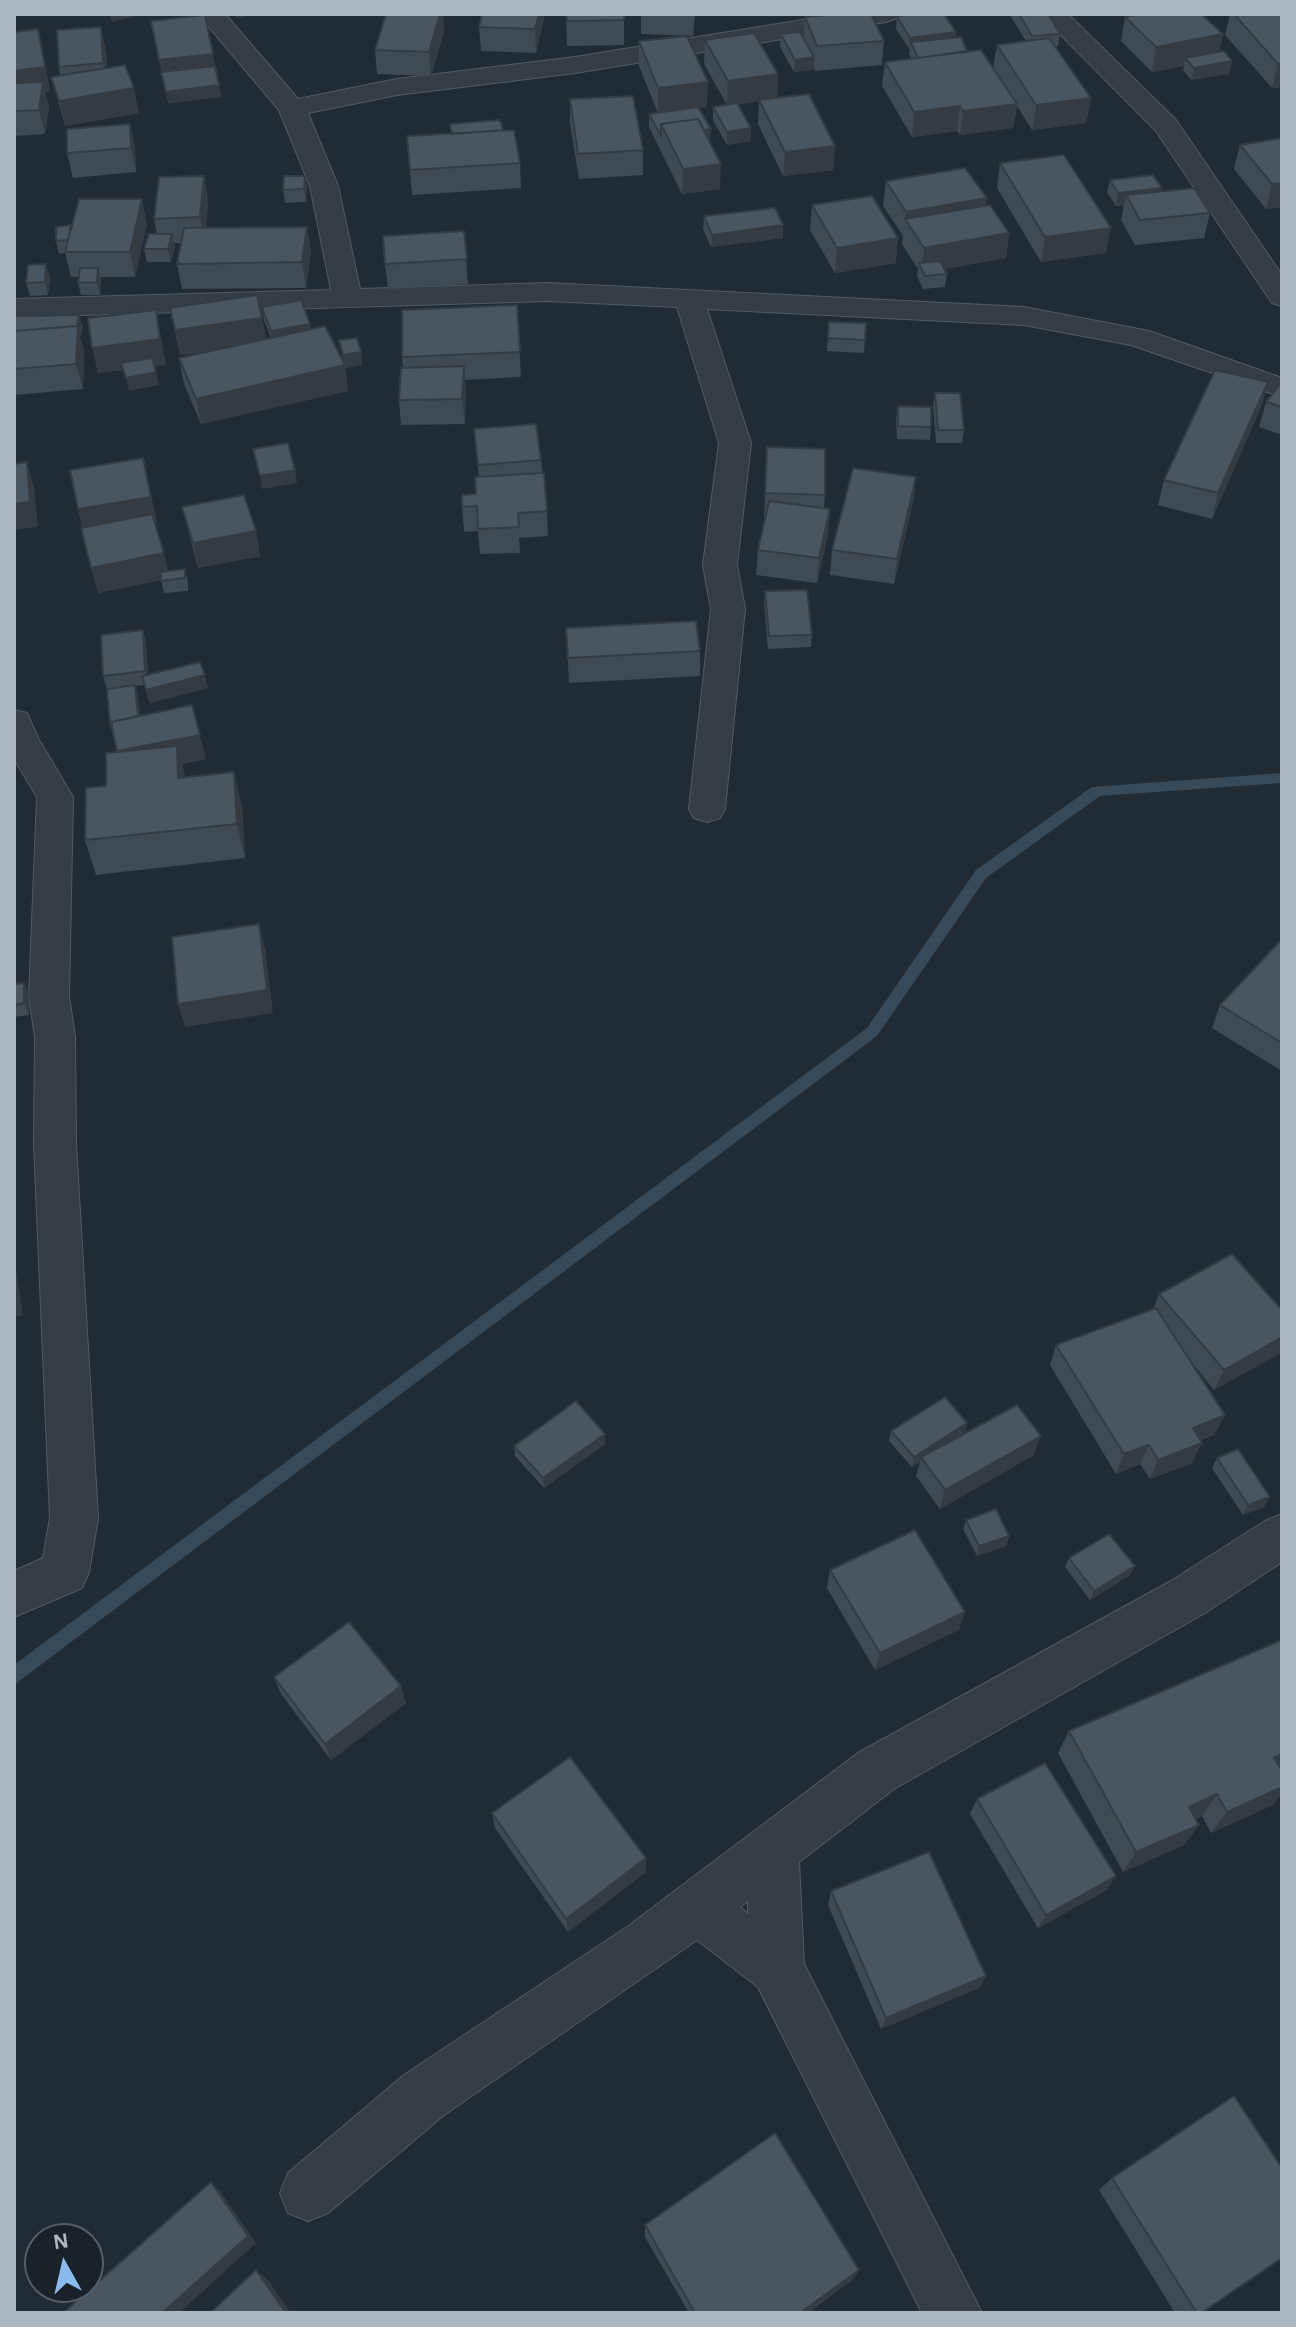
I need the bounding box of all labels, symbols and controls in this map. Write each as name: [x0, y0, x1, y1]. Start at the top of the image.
north arrow: [24, 2223, 104, 2303]
text: N: [52, 2229, 70, 2253]

